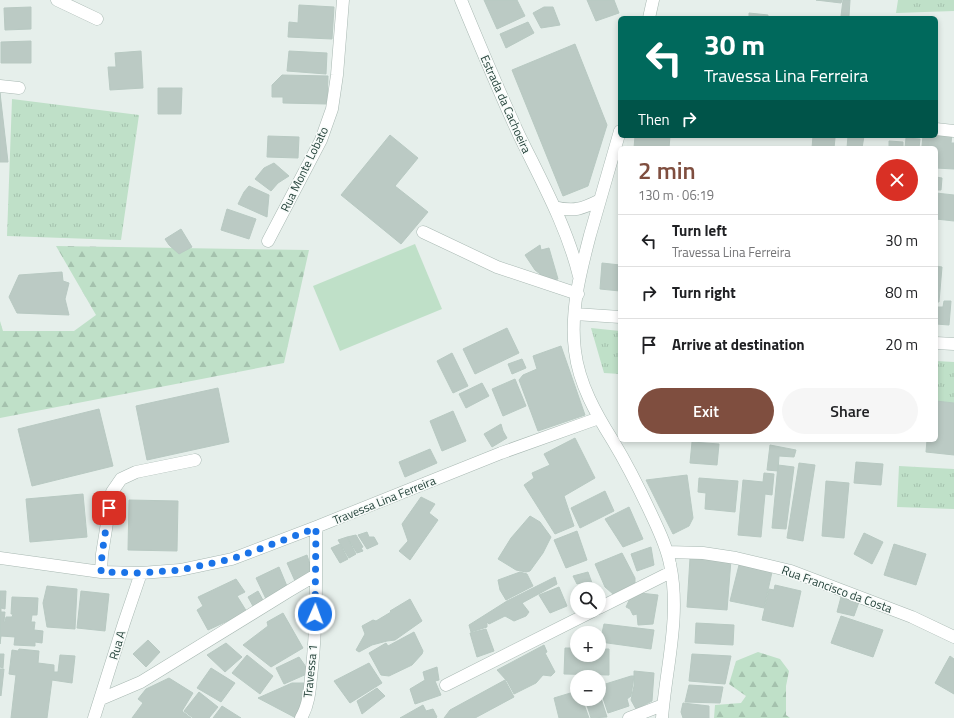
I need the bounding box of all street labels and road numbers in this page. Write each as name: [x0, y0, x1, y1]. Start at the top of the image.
street label: Estrada da Cachoeira: [476, 52, 536, 156]
street label: Rua Monte Lobato: [275, 123, 333, 215]
street label: Travessa Lina Ferreira: [330, 471, 438, 529]
street label: Rua Francisco da Costa: [779, 560, 895, 618]
street label: Rua A: [104, 628, 130, 662]
street label: Travessa 1: [298, 643, 322, 699]

